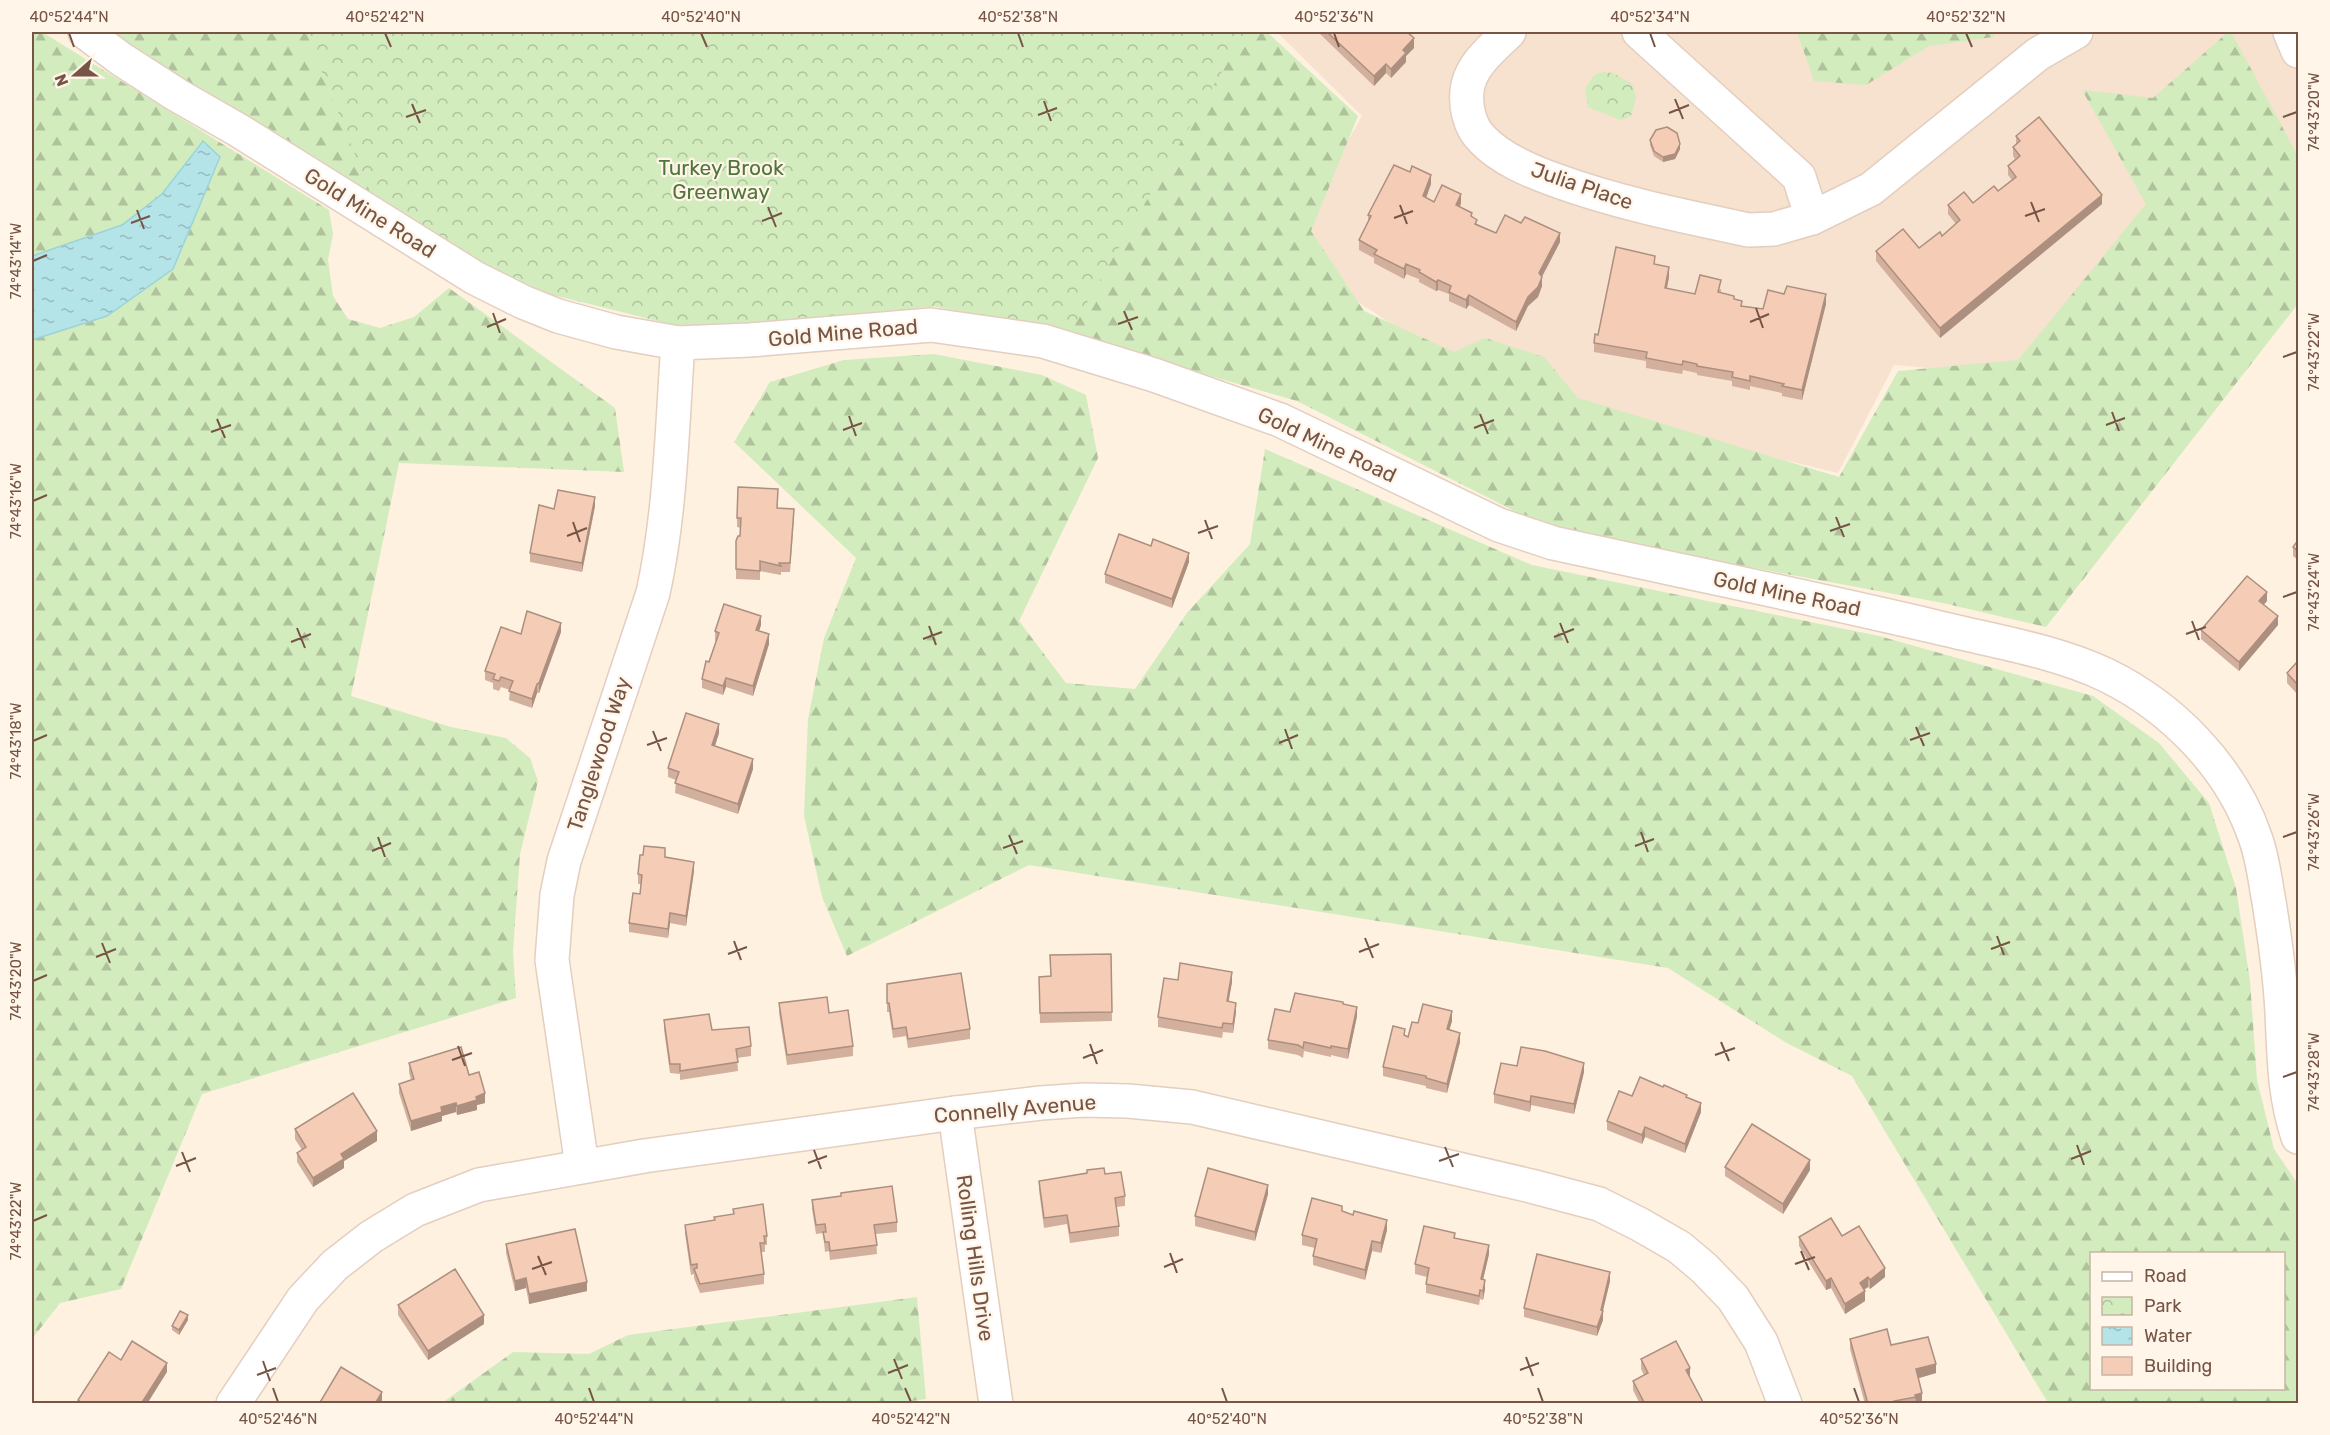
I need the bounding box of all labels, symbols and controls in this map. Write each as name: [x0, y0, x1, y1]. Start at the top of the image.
text: 40°52'44"N: [29, 8, 109, 26]
text: 40°52'42"N: [345, 8, 425, 26]
text: 40°52'40"N: [661, 8, 741, 26]
text: 40°52'38"N: [978, 8, 1058, 26]
text: 40°52'36"N: [1294, 8, 1374, 26]
text: 40°52'34"N: [1610, 8, 1690, 26]
text: 40°52'32"N: [1926, 8, 2006, 26]
north arrow: [45, 45, 105, 105]
text: N: [51, 71, 72, 89]
text: 74°43'20"W: [2305, 72, 2323, 152]
park label: Turkey Brook Greenway: [658, 155, 784, 204]
street label: Julia Place: [1528, 156, 1636, 215]
street label: Gold Mine Road: [300, 162, 441, 263]
text: 74°43'14"W: [7, 223, 25, 299]
text: 74°43'22"W: [2305, 313, 2323, 391]
street label: Gold Mine Road: [767, 314, 919, 352]
street label: Gold Mine Road: [1254, 401, 1401, 488]
text: 74°43'16"W: [7, 463, 25, 539]
text: 74°43'24"W: [2305, 553, 2323, 631]
street label: Gold Mine Road: [1711, 566, 1863, 621]
street label: Tanglewood Way: [562, 673, 635, 834]
text: 74°43'18"W: [7, 703, 25, 779]
text: 74°43'26"W: [2305, 793, 2323, 871]
text: 74°43'20"W: [7, 941, 25, 1021]
text: 74°43'28"W: [2305, 1032, 2323, 1112]
street label: Connelly Avenue: [933, 1089, 1097, 1128]
street label: Rolling Hills Drive: [951, 1173, 1000, 1343]
text: 74°43'22"W: [7, 1182, 25, 1260]
legend: [2090, 1252, 2285, 1390]
text: Road: [2144, 1265, 2187, 1287]
text: Park: [2144, 1295, 2182, 1317]
text: Water: [2144, 1325, 2192, 1347]
text: Building: [2144, 1355, 2212, 1377]
text: 40°52'46"N: [239, 1410, 317, 1428]
text: 40°52'44"N: [554, 1410, 634, 1428]
text: 40°52'42"N: [871, 1410, 951, 1428]
text: 40°52'40"N: [1187, 1410, 1267, 1428]
text: 40°52'38"N: [1503, 1410, 1583, 1428]
text: 40°52'36"N: [1819, 1410, 1899, 1428]

